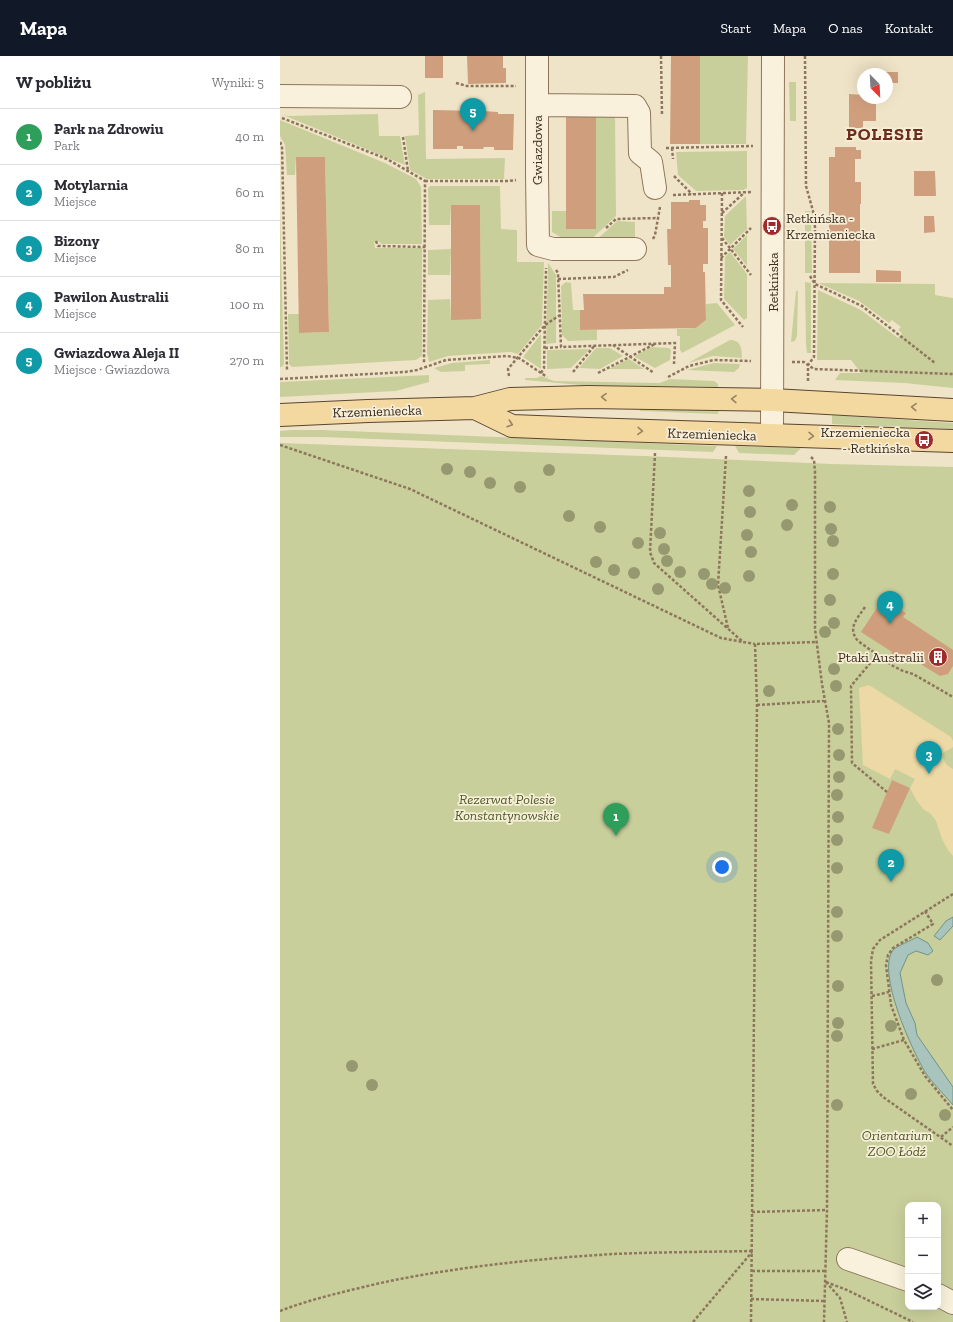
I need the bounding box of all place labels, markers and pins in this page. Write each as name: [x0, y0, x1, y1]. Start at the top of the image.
pin: 5: [460, 98, 486, 131]
place label: Retkińska - Krzemieniecka: [786, 210, 876, 243]
bus stop icon: Retkińska - Krzemieniecka: [761, 215, 783, 237]
place label: Krzemieniecka - Retkińska: [820, 424, 910, 457]
bus stop icon: Krzemieniecka - Retkińska: [913, 429, 935, 451]
pin: 4: [877, 591, 903, 624]
building icon: Ptaki Australii: [927, 646, 949, 668]
place label: Ptaki Australii: [838, 649, 924, 666]
pin: 3: [916, 741, 942, 774]
pin: 1: [603, 803, 629, 836]
pin: 2: [878, 849, 904, 882]

